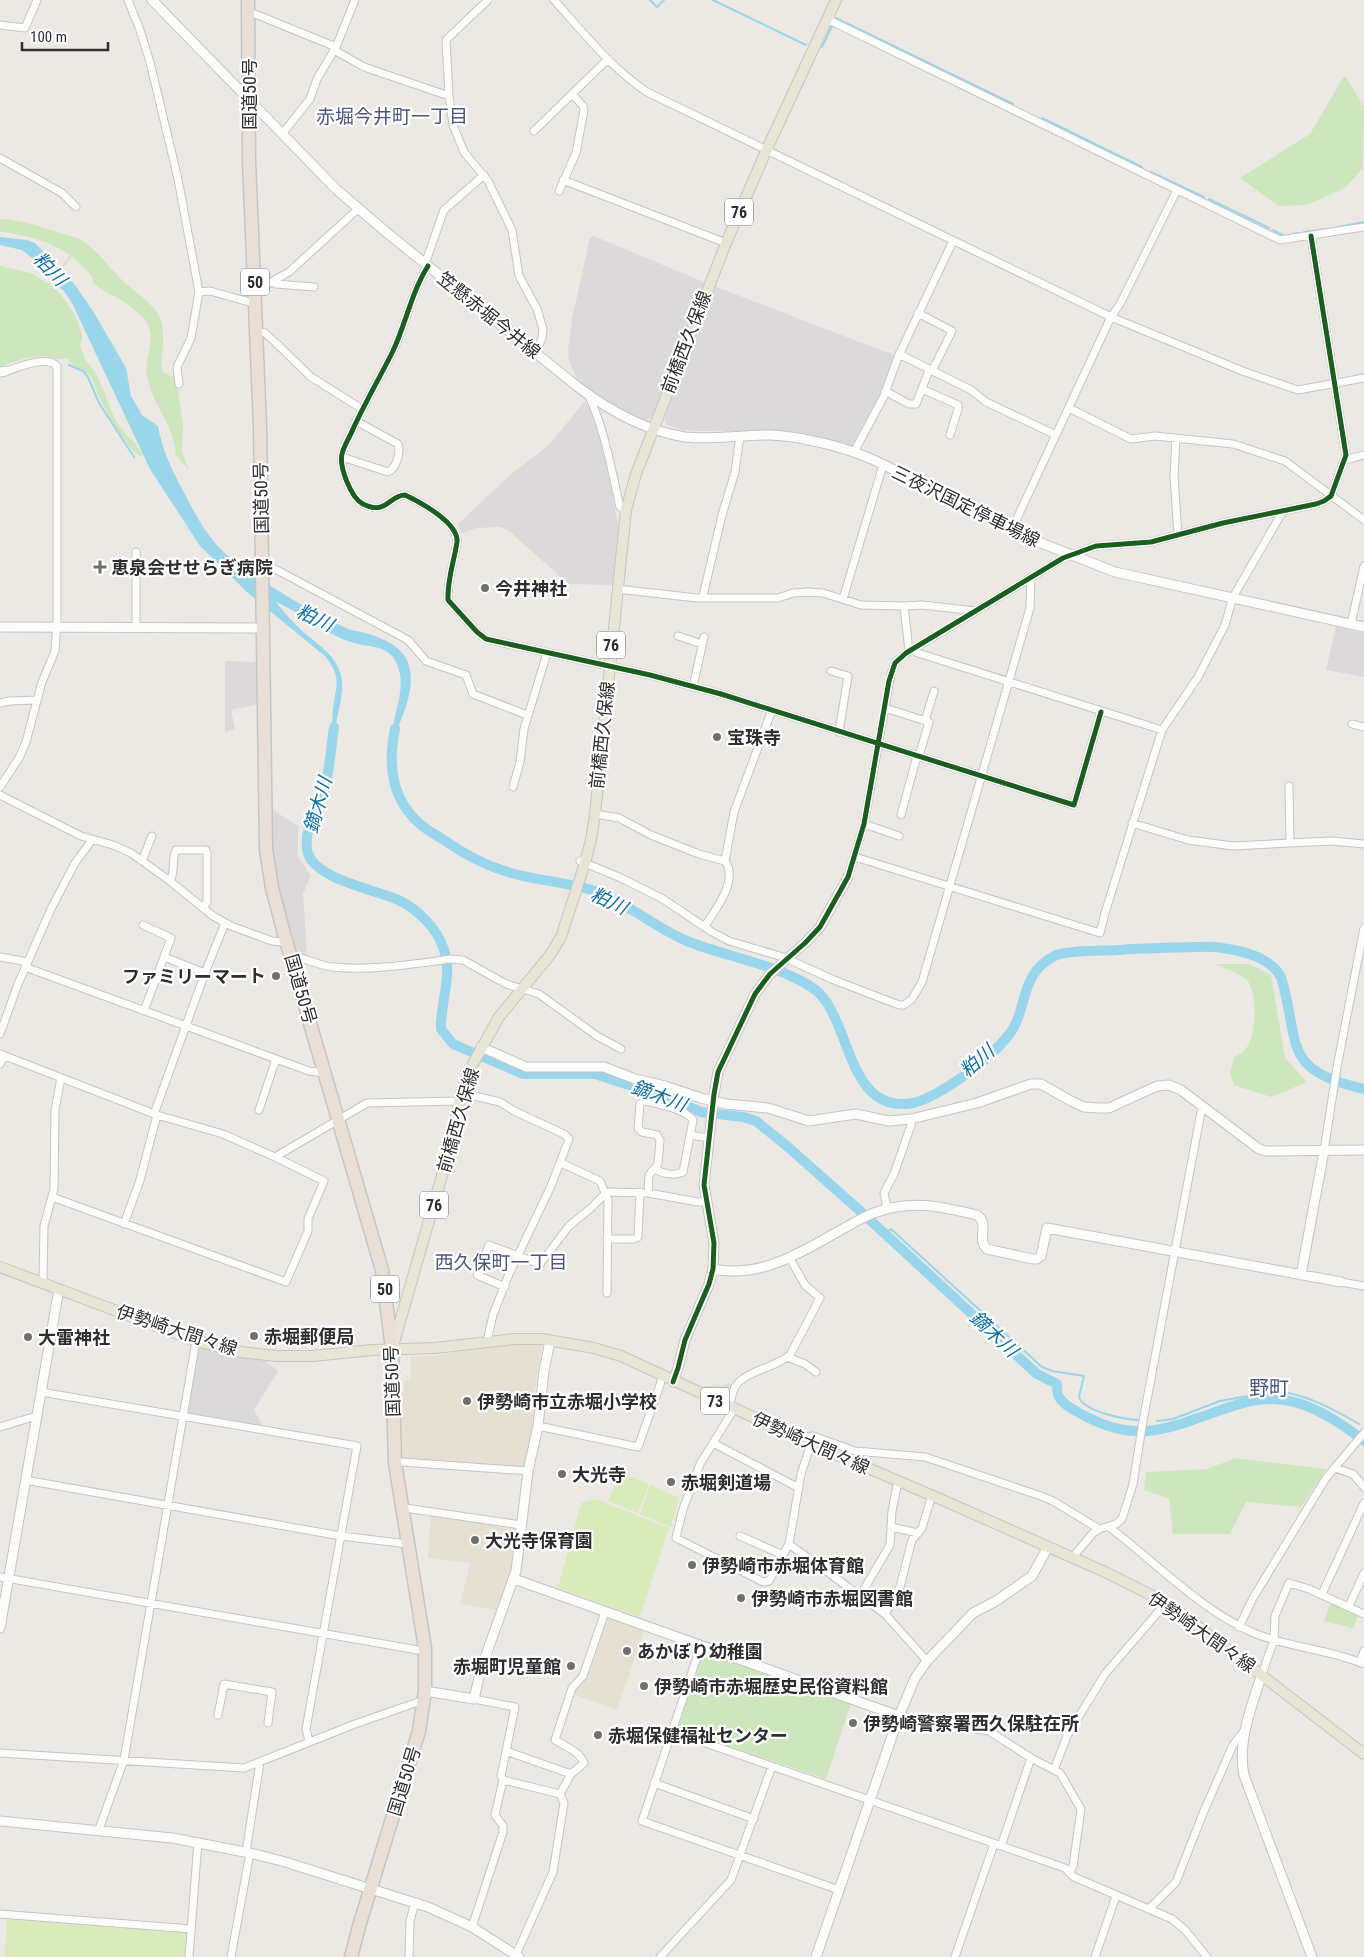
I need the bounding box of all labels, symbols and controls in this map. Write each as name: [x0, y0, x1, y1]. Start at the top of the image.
scale bar: [22, 20, 109, 52]
text: 100 m: [30, 28, 67, 46]
street label: 国道50号: [239, 58, 260, 130]
district label: 赤堀今井町一丁目: [316, 105, 468, 128]
road number: 76: [725, 198, 753, 226]
water label: 粕川: [29, 247, 73, 292]
street label: 笠懸赤堀今井線: [433, 267, 545, 363]
road number: 50: [241, 268, 269, 296]
street label: 前橋西久保線: [657, 288, 715, 396]
street label: 三夜沢国定停車場線: [889, 461, 1043, 551]
street label: 国道50号: [250, 462, 272, 534]
place label: 恵泉会せせらぎ病院: [111, 557, 273, 578]
marker: 恵泉会せせらぎ病院: [93, 560, 107, 574]
place label: 今井神社: [495, 578, 567, 599]
marker: 今井神社: [479, 582, 491, 594]
water label: 粕川: [293, 600, 339, 637]
road number: 76: [597, 632, 625, 658]
street label: 前橋西久保線: [586, 680, 618, 790]
place label: 宝珠寺: [727, 727, 781, 748]
marker: 宝珠寺: [711, 731, 723, 743]
water label: 鏑木川: [299, 773, 337, 836]
water label: 粕川: [587, 883, 633, 920]
street label: 国道50号: [281, 952, 321, 1026]
place label: ファミリーマート: [122, 966, 266, 987]
marker: ファミリーマート: [270, 970, 282, 982]
water label: 粕川: [955, 1039, 1000, 1082]
street label: 前橋西久保線: [433, 1065, 483, 1175]
water label: 鏑木川: [628, 1075, 692, 1117]
road number: 76: [420, 1192, 448, 1218]
district label: 西久保町一丁目: [434, 1251, 568, 1274]
road number: 50: [371, 1276, 399, 1302]
street label: 伊勢崎大間々線: [114, 1301, 240, 1359]
water label: 鏑木川: [965, 1306, 1024, 1363]
place label: 赤堀郵便局: [264, 1326, 354, 1347]
place label: 大雷神社: [38, 1327, 110, 1348]
marker: 赤堀郵便局: [248, 1330, 260, 1342]
marker: 大雷神社: [22, 1331, 34, 1343]
street label: 国道50号: [380, 1345, 404, 1417]
district label: 野町: [1249, 1376, 1289, 1400]
road number: 73: [701, 1388, 729, 1414]
place label: 伊勢崎市立赤堀小学校: [477, 1391, 657, 1412]
marker: 伊勢崎市立赤堀小学校: [461, 1395, 473, 1407]
street label: 伊勢崎大間々線: [749, 1408, 873, 1478]
place label: 大光寺: [572, 1464, 626, 1485]
marker: 大光寺: [556, 1468, 568, 1480]
place label: 赤堀剣道場: [681, 1472, 771, 1493]
marker: 赤堀剣道場: [665, 1476, 677, 1488]
place label: 大光寺保育園: [485, 1530, 593, 1551]
marker: 大光寺保育園: [469, 1534, 481, 1546]
place label: 伊勢崎市赤堀体育館: [702, 1555, 864, 1576]
marker: 伊勢崎市赤堀体育館: [686, 1559, 698, 1571]
street label: 伊勢崎大間々線: [1144, 1587, 1260, 1677]
place label: 伊勢崎市赤堀図書館: [751, 1588, 913, 1609]
marker: 伊勢崎市赤堀図書館: [735, 1592, 747, 1604]
place label: あかぼり幼稚園: [637, 1641, 763, 1662]
marker: あかぼり幼稚園: [621, 1645, 633, 1657]
place label: 赤堀町児童館: [453, 1656, 561, 1677]
marker: 赤堀町児童館: [565, 1660, 577, 1672]
place label: 伊勢崎市赤堀歴史民俗資料館: [654, 1676, 888, 1697]
marker: 伊勢崎市赤堀歴史民俗資料館: [638, 1680, 650, 1692]
place label: 伊勢崎警察署西久保駐在所: [863, 1713, 1079, 1734]
marker: 伊勢崎警察署西久保駐在所: [847, 1717, 859, 1729]
place label: 赤堀保健福祉センター: [608, 1725, 788, 1746]
marker: 赤堀保健福祉センター: [592, 1729, 604, 1741]
street label: 国道50号: [383, 1744, 425, 1818]

